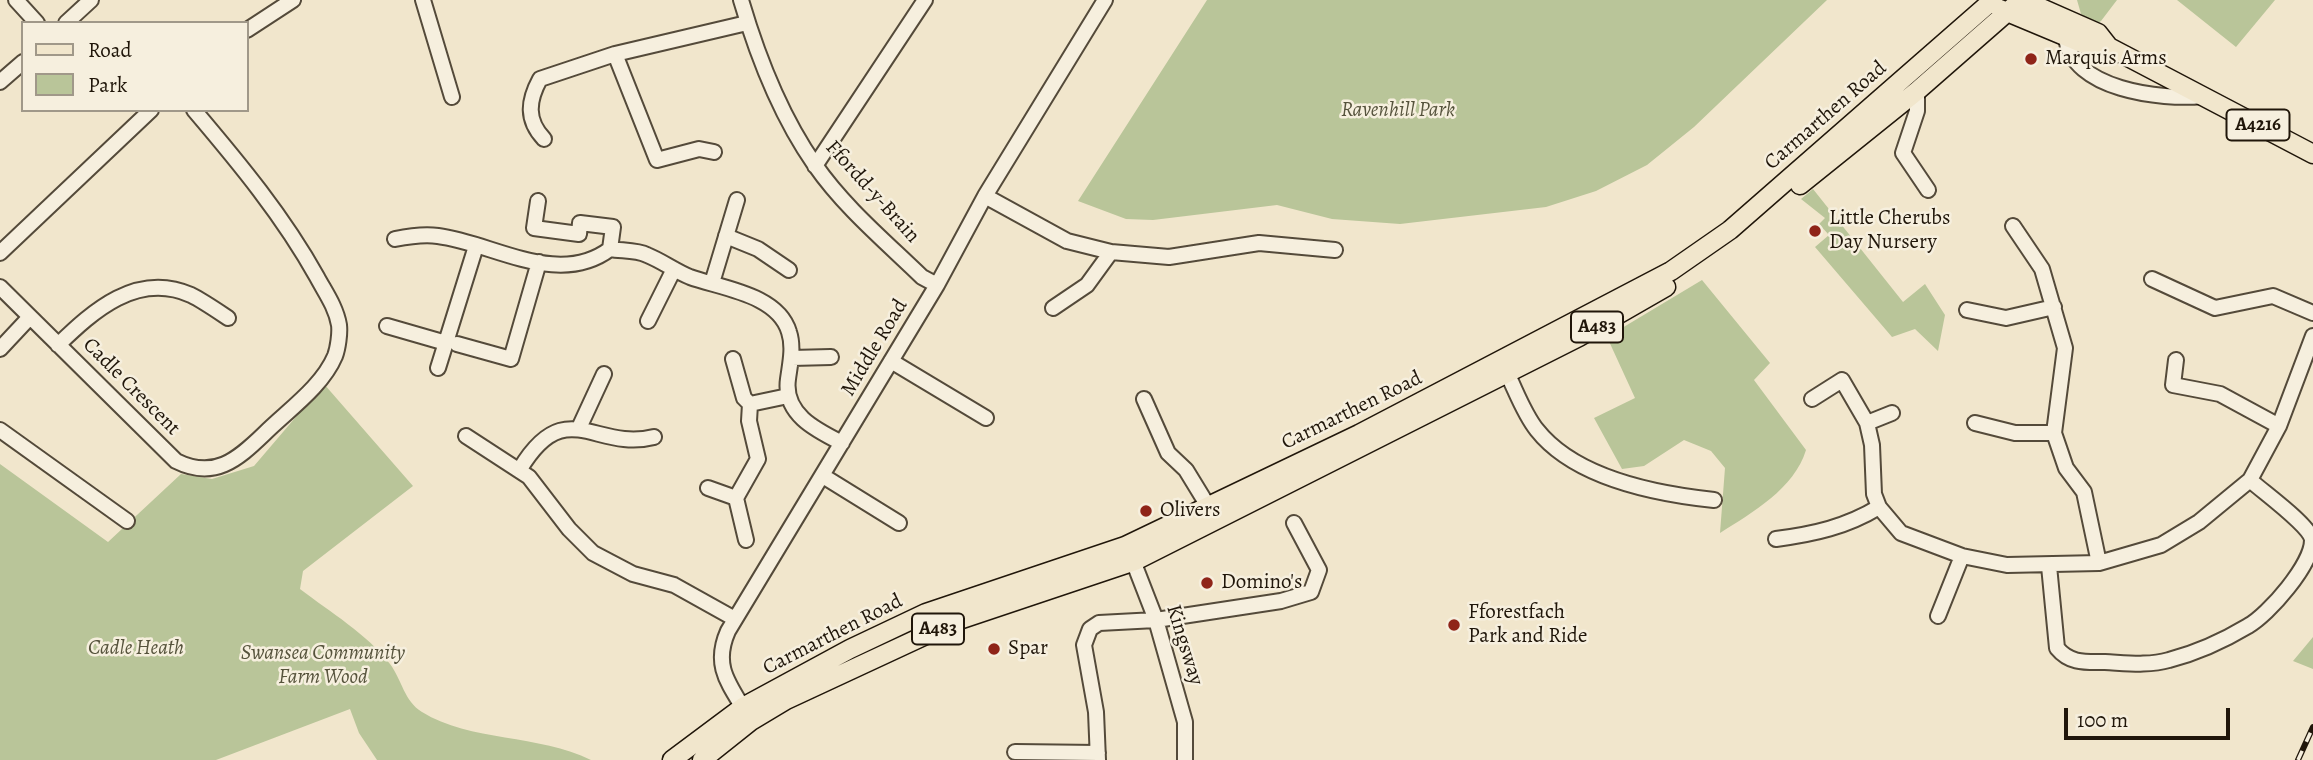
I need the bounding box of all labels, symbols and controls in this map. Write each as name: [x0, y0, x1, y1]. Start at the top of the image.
legend: [21, 21, 248, 112]
text: Road: [88, 36, 132, 64]
place label: Marquis Arms: [2045, 46, 2167, 72]
marker: Marquis Arms: [2023, 51, 2039, 67]
street label: Carmarthen Road: [1760, 56, 1892, 176]
text: Park: [88, 71, 127, 99]
park label: Ravenhill Park: [1341, 98, 1455, 124]
road number: A4216: [2226, 110, 2290, 140]
street label: Ffordd-y-Brain: [819, 136, 925, 248]
place label: Little Cherubs Day Nursery: [1829, 206, 1950, 256]
marker: Little Cherubs Day Nursery: [1807, 223, 1823, 239]
street label: Middle Road: [836, 295, 914, 401]
road number: A483: [1571, 312, 1623, 342]
street label: Cadle Crescent: [77, 333, 185, 441]
street label: Carmarthen Road: [1278, 366, 1426, 456]
place label: Olivers: [1160, 498, 1220, 524]
marker: Olivers: [1138, 503, 1154, 519]
place label: Domino's: [1221, 570, 1302, 596]
marker: Domino's: [1199, 575, 1215, 591]
street label: Carmarthen Road: [759, 589, 907, 681]
place label: Fforestfach Park and Ride: [1468, 600, 1588, 650]
street label: Kingsway: [1160, 602, 1208, 688]
road number: A483: [912, 614, 964, 644]
marker: Fforestfach Park and Ride: [1446, 617, 1462, 633]
park label: Cadle Heath: [88, 636, 184, 662]
place label: Spar: [1008, 636, 1048, 662]
park label: Swansea Community Farm Wood: [241, 641, 405, 691]
marker: Spar: [986, 641, 1002, 657]
scale bar: [2068, 694, 2234, 738]
text: 100 m: [2077, 706, 2128, 734]

